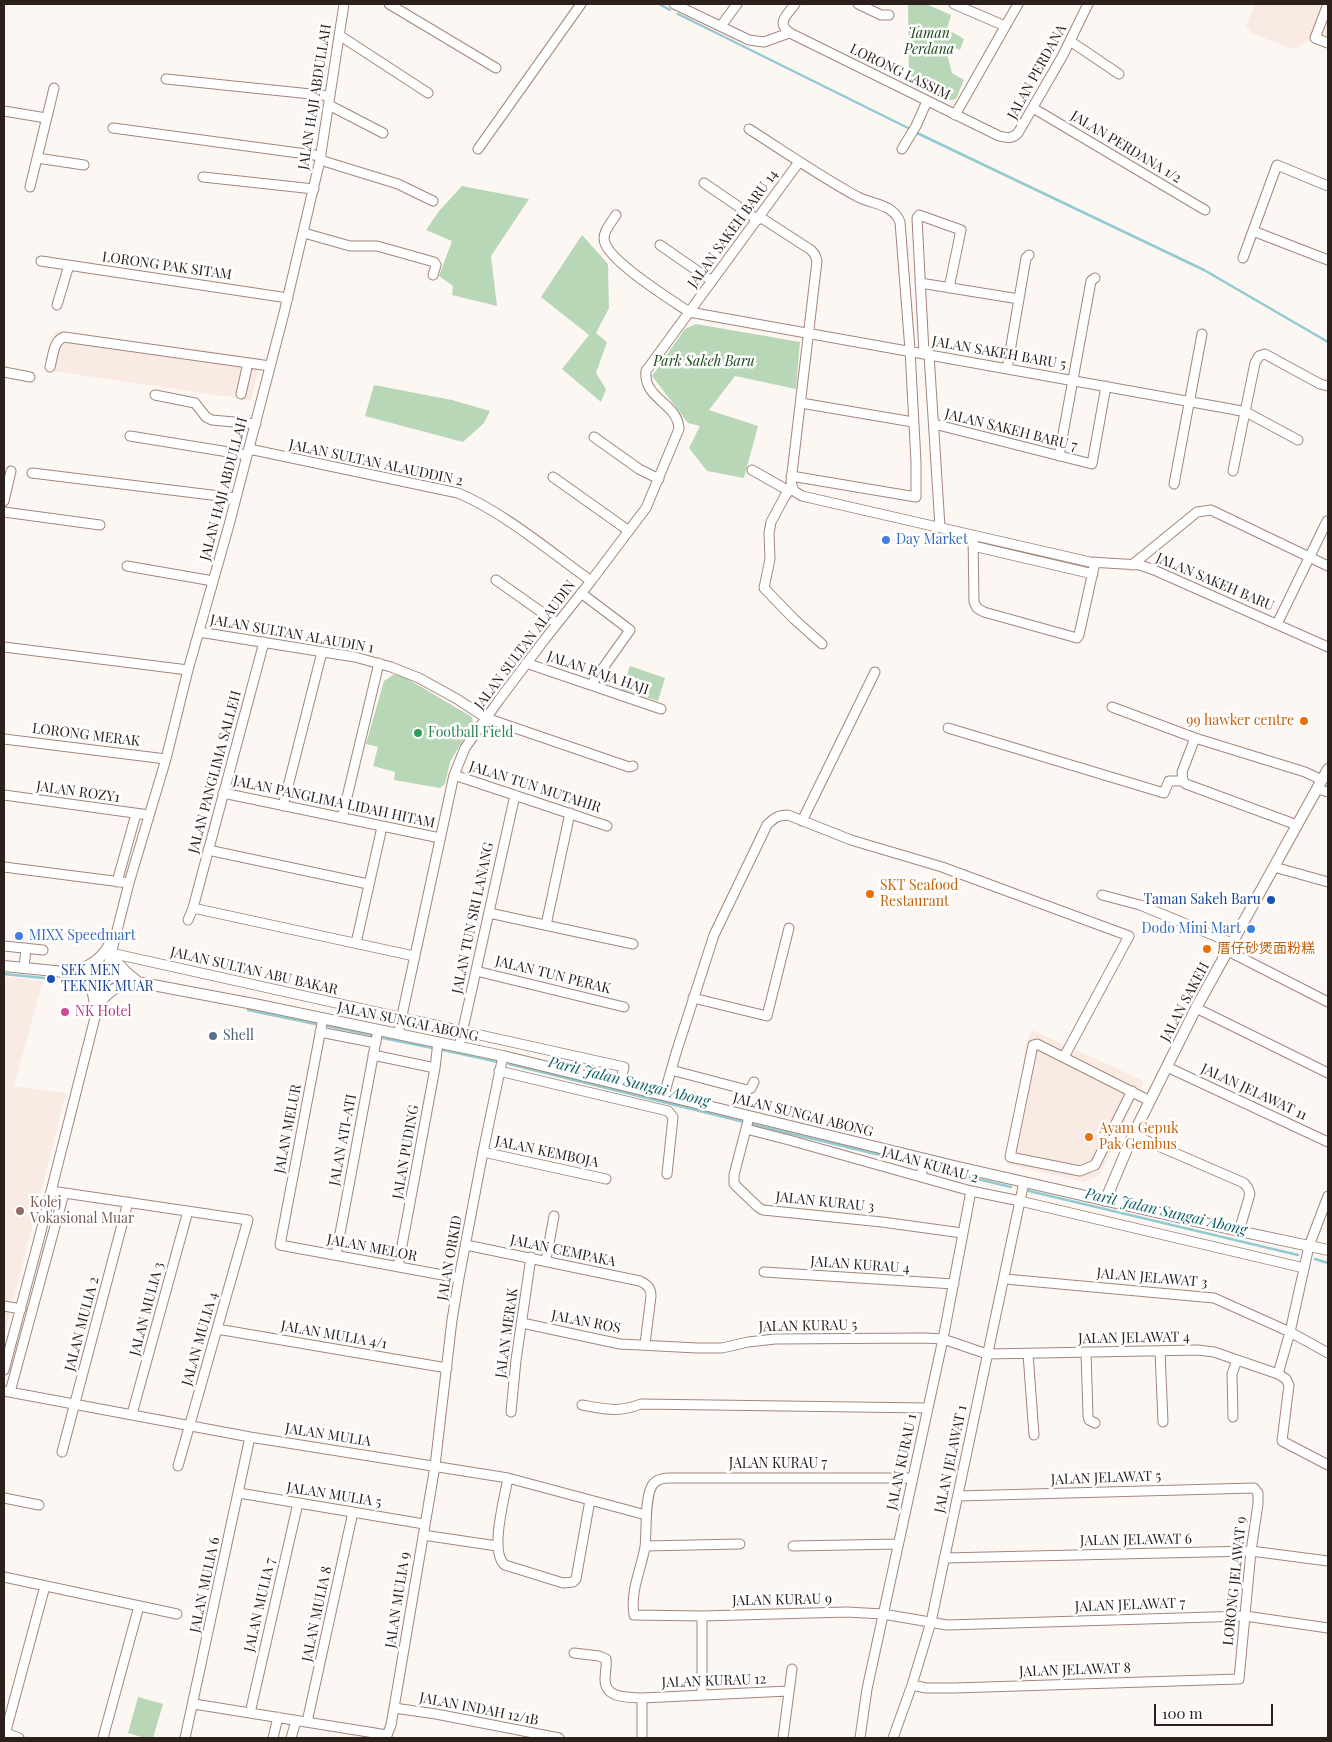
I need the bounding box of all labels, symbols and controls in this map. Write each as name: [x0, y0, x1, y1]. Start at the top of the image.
street label: JALAN PERDANA: [1004, 22, 1070, 122]
street label: JALAN HAJI ABDULLAH: [295, 23, 335, 171]
park label: Taman Perdana: [904, 26, 954, 58]
street label: LORONG LASSIM: [847, 40, 953, 104]
street label: JALAN PERDANA 1/2: [1068, 107, 1184, 187]
street label: JALAN SAKEH BARU 14: [684, 167, 782, 291]
street label: LORONG PAK SITAM: [101, 249, 233, 283]
street label: JALAN SAKEH BARU 5: [931, 333, 1067, 373]
park label: Park Sakeh Baru: [653, 354, 755, 370]
street label: JALAN SAKEH BARU 7: [943, 405, 1079, 455]
street label: JALAN HAJI ABDULLAH: [197, 416, 251, 562]
street label: JALAN SULTAN ALAUDDIN 2: [288, 436, 464, 490]
place label: Day Market: [896, 532, 968, 548]
marker: Day Market: [880, 534, 892, 546]
street label: JALAN SAKEH BARU: [1153, 550, 1277, 614]
street label: JALAN SULTAN ALAUDIN: [471, 577, 579, 713]
street label: JALAN SULTAN ALAUDIN 1: [209, 611, 375, 657]
street label: JALAN RAJA HAJI: [545, 648, 651, 698]
street label: JALAN PANGLIMA SALLEH: [185, 689, 245, 855]
place label: 99 hawker centre: [1186, 713, 1294, 729]
marker: 99 hawker centre: [1298, 715, 1310, 727]
street label: LORONG MERAK: [31, 720, 141, 750]
place label: Football Field: [428, 725, 513, 741]
marker: Football Field: [412, 727, 424, 739]
street label: JALAN TUN MUTAHIR: [467, 758, 603, 816]
street label: JALAN PANGLIMA LIDAH HITAM: [232, 772, 436, 832]
street label: JALAN ROZY1: [35, 778, 121, 806]
street label: JALAN TUN SRI LANANG: [449, 841, 497, 995]
place label: SKT Seafood Restaurant: [880, 878, 958, 910]
marker: SKT Seafood Restaurant: [864, 888, 876, 900]
place label: Taman Sakeh Baru: [1144, 892, 1261, 908]
marker: Taman Sakeh Baru: [1265, 894, 1277, 906]
place label: Dodo Mini Mart: [1141, 921, 1241, 937]
marker: Dodo Mini Mart: [1245, 923, 1257, 935]
place label: MIXX Speedmart: [29, 928, 136, 944]
marker: MIXX Speedmart: [13, 930, 25, 942]
place label: 厝仔砂煲面粉糕: [1217, 941, 1315, 957]
marker: 厝仔砂煲面粉糕: [1201, 943, 1213, 955]
street label: JALAN SULTAN ABU BAKAR: [169, 944, 339, 998]
street label: JALAN TUN PERAK: [494, 953, 612, 997]
street label: JALAN SAKEH: [1157, 959, 1213, 1045]
place label: SEK MEN TEKNIK MUAR: [61, 963, 154, 996]
marker: SEK MEN TEKNIK MUAR: [45, 973, 57, 985]
street label: JALAN SUNGAI ABONG: [336, 999, 480, 1045]
place label: NK Hotel: [75, 1004, 132, 1020]
marker: NK Hotel: [59, 1006, 71, 1018]
place label: Shell: [223, 1028, 254, 1044]
marker: Shell: [207, 1030, 219, 1042]
water label: Parit Jalan Sungai Abong: [546, 1053, 712, 1111]
street label: JALAN JELAWAT 11: [1198, 1060, 1310, 1124]
street label: JALAN MELUR: [271, 1083, 305, 1175]
street label: JALAN SUNGAI ABONG: [731, 1089, 875, 1141]
street label: JALAN ATI-ATI: [326, 1093, 360, 1187]
street label: JALAN PUDING: [389, 1104, 423, 1200]
place label: Ayam Gepuk Pak Gembus: [1099, 1121, 1179, 1154]
marker: Ayam Gepuk Pak Gembus: [1083, 1131, 1095, 1143]
street label: JALAN KEMBOJA: [494, 1133, 600, 1171]
street label: JALAN KURAU 2: [880, 1143, 980, 1187]
water label: Parit Jalan Sungai Abong: [1083, 1185, 1249, 1239]
street label: JALAN KURAU 3: [775, 1188, 875, 1216]
place label: Kolej Vokasional Muar: [30, 1195, 134, 1228]
marker: Kolej Vokasional Muar: [14, 1205, 26, 1217]
street label: JALAN ORKID: [434, 1214, 466, 1302]
street label: JALAN MELOR: [326, 1231, 418, 1265]
street label: JALAN CEMPAKA: [509, 1232, 617, 1270]
street label: JALAN KURAU 4: [810, 1253, 910, 1277]
street label: JALAN MULIA 3: [126, 1260, 168, 1358]
street label: JALAN JELAWAT 3: [1096, 1265, 1208, 1291]
street label: JALAN MULIA 2: [61, 1275, 103, 1373]
street label: JALAN MERAK: [492, 1287, 522, 1379]
street label: JALAN MULIA 4: [179, 1290, 221, 1388]
street label: JALAN ROS: [550, 1307, 622, 1337]
street label: JALAN MULIA 4/1: [280, 1317, 388, 1353]
street label: JALAN KURAU 5: [759, 1317, 857, 1335]
street label: JALAN JELAWAT 4: [1078, 1329, 1190, 1347]
street label: JALAN JELAWAT 1: [931, 1403, 971, 1515]
street label: JALAN KURAU 1: [884, 1412, 920, 1512]
street label: JALAN MULIA: [284, 1420, 372, 1450]
street label: JALAN KURAU 7: [729, 1456, 827, 1472]
street label: JALAN JELAWAT 5: [1050, 1468, 1162, 1488]
street label: JALAN MULIA 5: [285, 1479, 383, 1511]
street label: LORONG JELAWAT 9: [1220, 1516, 1250, 1646]
street label: JALAN JELAWAT 6: [1080, 1531, 1192, 1549]
street label: JALAN MULIA 6: [187, 1536, 223, 1634]
street label: JALAN MULIA 9: [382, 1551, 414, 1649]
street label: JALAN MULIA 7: [241, 1556, 279, 1654]
street label: JALAN MULIA 8: [299, 1565, 335, 1663]
street label: JALAN KURAU 9: [732, 1591, 832, 1609]
street label: JALAN JELAWAT 7: [1075, 1595, 1185, 1615]
street label: JALAN JELAWAT 8: [1019, 1660, 1131, 1680]
street label: JALAN KURAU 12: [661, 1671, 767, 1691]
street label: JALAN INDAH 12/1B: [418, 1689, 540, 1729]
scale bar: [1157, 1694, 1276, 1726]
text: 100 m: [1162, 1703, 1203, 1723]

